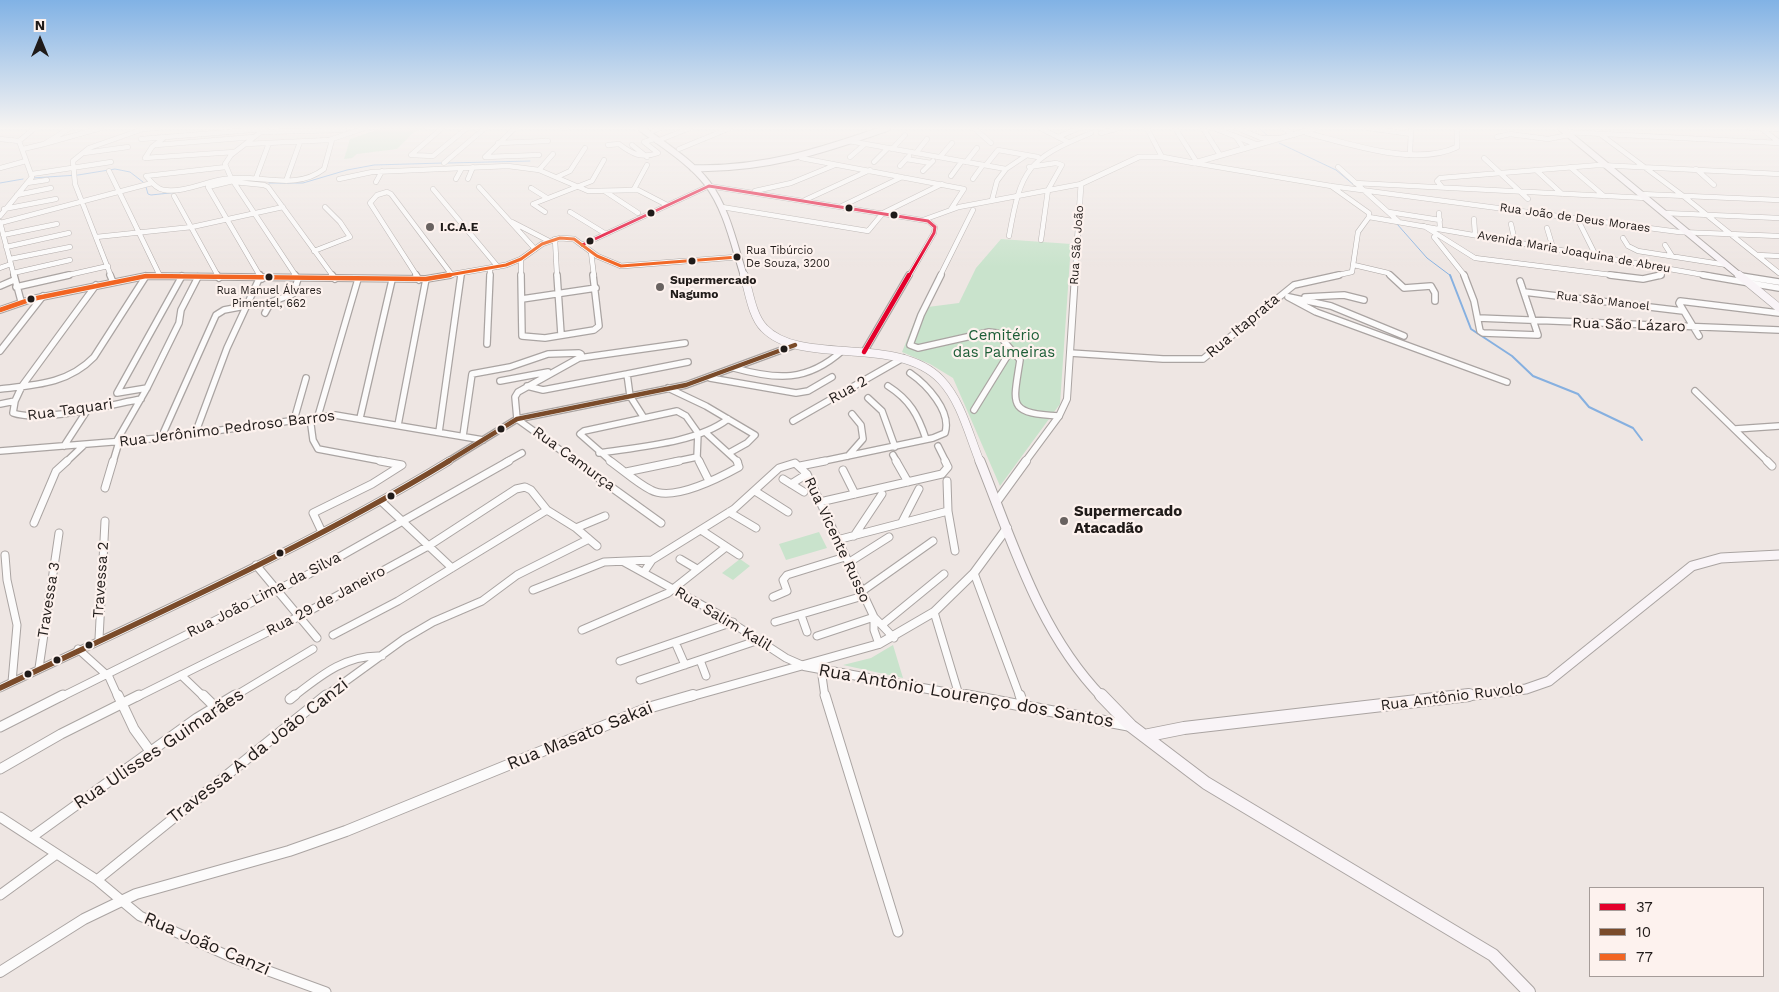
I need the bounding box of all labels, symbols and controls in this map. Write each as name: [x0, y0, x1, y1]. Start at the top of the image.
north arrow: [15, 15, 65, 65]
text: N: [35, 17, 45, 33]
street label: Rua João de Deus Moraes: [1499, 200, 1651, 236]
unlabelled marker: [844, 203, 854, 213]
street label: Rua São João: [1067, 205, 1087, 285]
unlabelled marker: [646, 208, 656, 218]
unlabelled marker: [889, 210, 899, 220]
place label: I.C.A.E: [440, 220, 478, 234]
marker: I.C.A.E: [424, 221, 436, 233]
street label: Avenida Maria Joaquina de Abreu: [1476, 228, 1672, 276]
unlabelled marker: [585, 236, 595, 246]
place label: Rua Tibúrcio De Souza, 3200: [746, 244, 830, 270]
marker: Rua Tibúrcio De Souza, 3200: [732, 252, 742, 262]
unlabelled marker: [687, 256, 697, 266]
marker: Rua Manuel Álvares Pimentel, 662: [264, 272, 274, 282]
place label: Supermercado Nagumo: [670, 273, 757, 301]
marker: Supermercado Nagumo: [654, 281, 666, 293]
place label: Rua Manuel Álvares Pimentel, 662: [216, 284, 322, 310]
street label: Rua São Manoel: [1555, 288, 1651, 314]
street label: Rua Itaprata: [1203, 290, 1283, 362]
unlabelled marker: [26, 294, 36, 304]
street label: Rua São Lázaro: [1572, 314, 1686, 336]
park label: Cemitério das Palmeiras: [953, 327, 1055, 362]
unlabelled marker: [779, 344, 789, 354]
street label: Rua 2: [826, 372, 870, 408]
street label: Rua Taquari: [26, 395, 114, 425]
street label: Rua Jerônimo Pedroso Barros: [118, 407, 336, 451]
street label: Rua Camurça: [529, 423, 619, 495]
unlabelled marker: [496, 424, 506, 434]
street label: Rua Vicente Russo: [800, 474, 874, 606]
unlabelled marker: [386, 491, 396, 501]
place label: Supermercado Atacadão: [1074, 503, 1182, 538]
marker: Supermercado Atacadão: [1058, 515, 1070, 527]
street label: Travessa 2: [89, 541, 113, 619]
street label: Rua João Lima da Silva: [184, 548, 344, 642]
unlabelled marker: [275, 548, 285, 558]
street label: Travessa 3: [34, 561, 64, 639]
street label: Rua 29 de Janeiro: [263, 562, 389, 640]
street label: Rua Salim Kalil: [671, 583, 775, 655]
unlabelled marker: [84, 640, 94, 650]
unlabelled marker: [52, 655, 62, 665]
street label: Rua Antônio Lourenço dos Santos: [817, 659, 1115, 733]
unlabelled marker: [23, 669, 33, 679]
street label: Travessa A da João Canzi: [163, 674, 353, 828]
street label: Rua Antônio Ruvolo: [1379, 679, 1525, 715]
street label: Rua Ulisses Guimarães: [70, 684, 248, 814]
street label: Rua Masato Sakai: [504, 697, 656, 775]
legend: [1589, 887, 1764, 977]
text: 37: [1636, 898, 1653, 916]
street label: Rua João Canzi: [141, 908, 273, 980]
text: 10: [1636, 923, 1651, 941]
text: 77: [1636, 948, 1653, 966]

